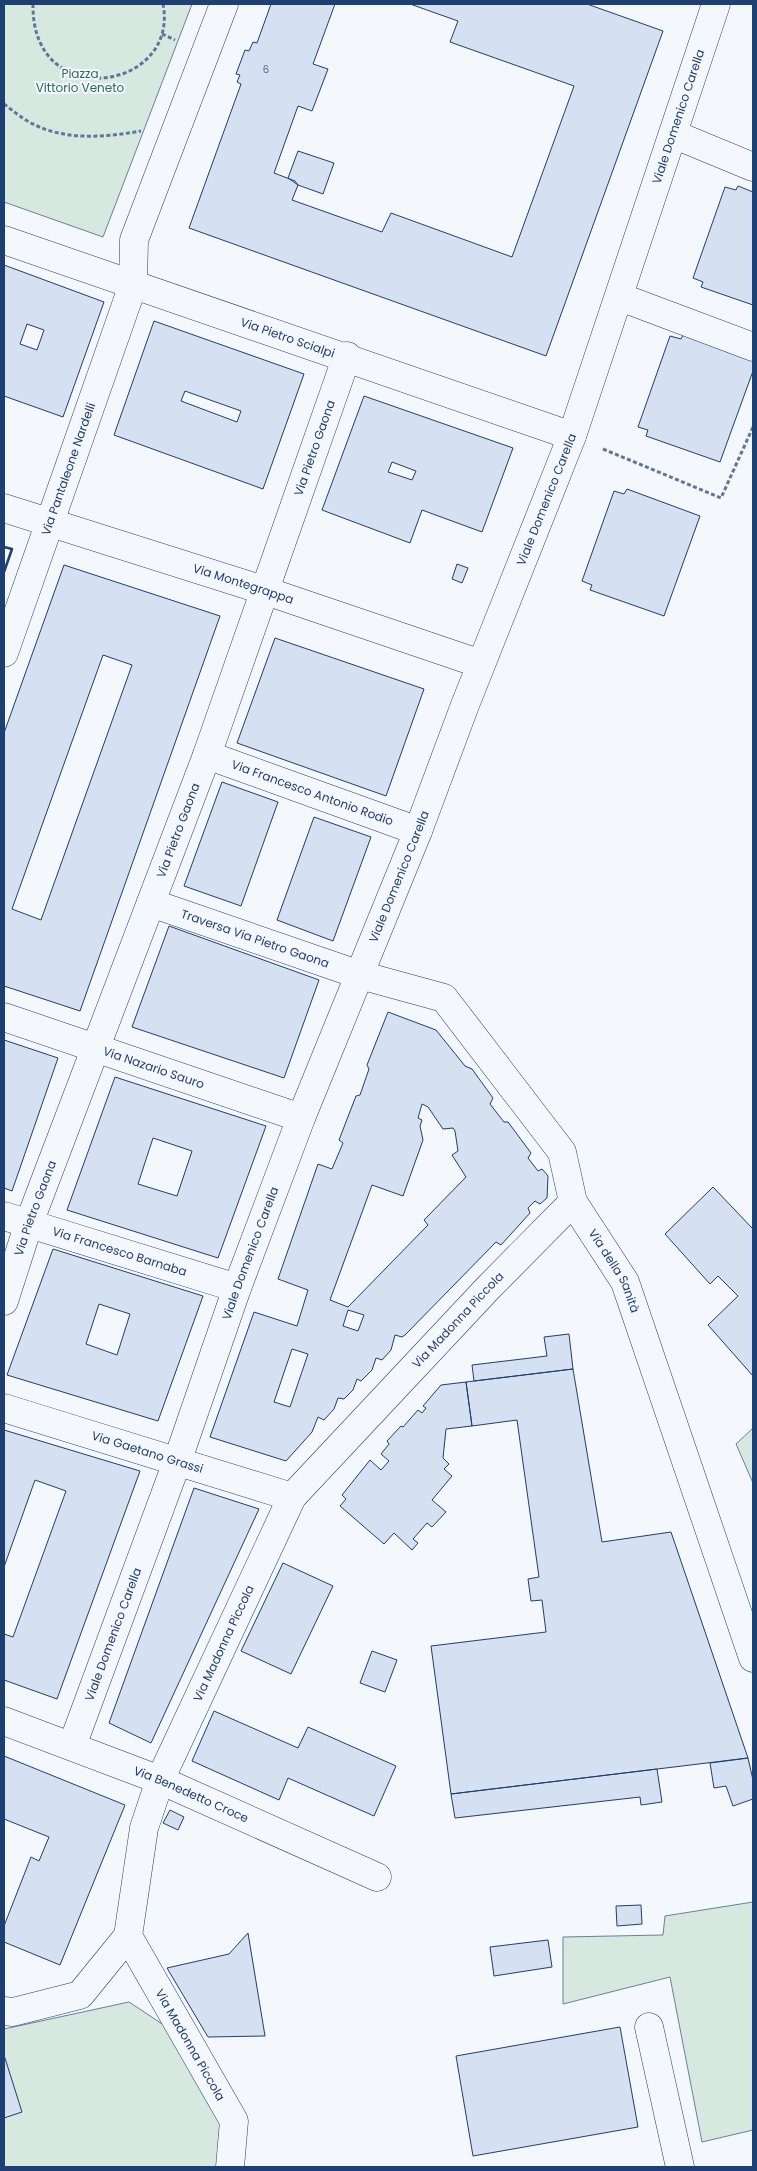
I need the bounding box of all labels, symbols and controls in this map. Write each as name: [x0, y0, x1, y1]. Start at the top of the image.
street label: Viale Domenico Carella: [648, 47, 708, 186]
house number: 6: [263, 62, 269, 77]
park label: Piazza Vittorio Veneto: [36, 65, 125, 96]
street label: Via Pietro Scialpi: [238, 313, 337, 362]
street label: Via Pietro Gaona: [290, 398, 339, 498]
street label: Via Pantaleone Nardelli: [37, 400, 99, 538]
street label: Viale Domenico Carella: [512, 431, 580, 568]
street label: Via Montegrappa: [191, 559, 296, 608]
street label: Via Francesco Antonio Rodio: [229, 755, 396, 830]
street label: Via Pietro Gaona: [152, 780, 204, 880]
street label: Viale Domenico Carella: [364, 808, 433, 945]
street label: Traversa Via Pietro Gaona: [179, 905, 332, 972]
street label: Via Nazario Sauro: [101, 1042, 207, 1093]
street label: Via Pietro Gaona: [10, 1158, 60, 1258]
street label: Viale Domenico Carella: [218, 1184, 282, 1322]
street label: Via Francesco Barnaba: [50, 1222, 189, 1280]
street label: Via della Sanità: [585, 1225, 644, 1315]
street label: Via Madonna Piccola: [408, 1268, 507, 1372]
street label: Via Gaetano Grassi: [90, 1427, 205, 1477]
street label: Viale Domenico Carella: [80, 1565, 145, 1703]
street label: Via Madonna Piccola: [189, 1582, 258, 1704]
street label: Via Benedetto Croce: [131, 1762, 251, 1827]
street label: Via Madonna Piccola: [151, 1986, 229, 2104]

